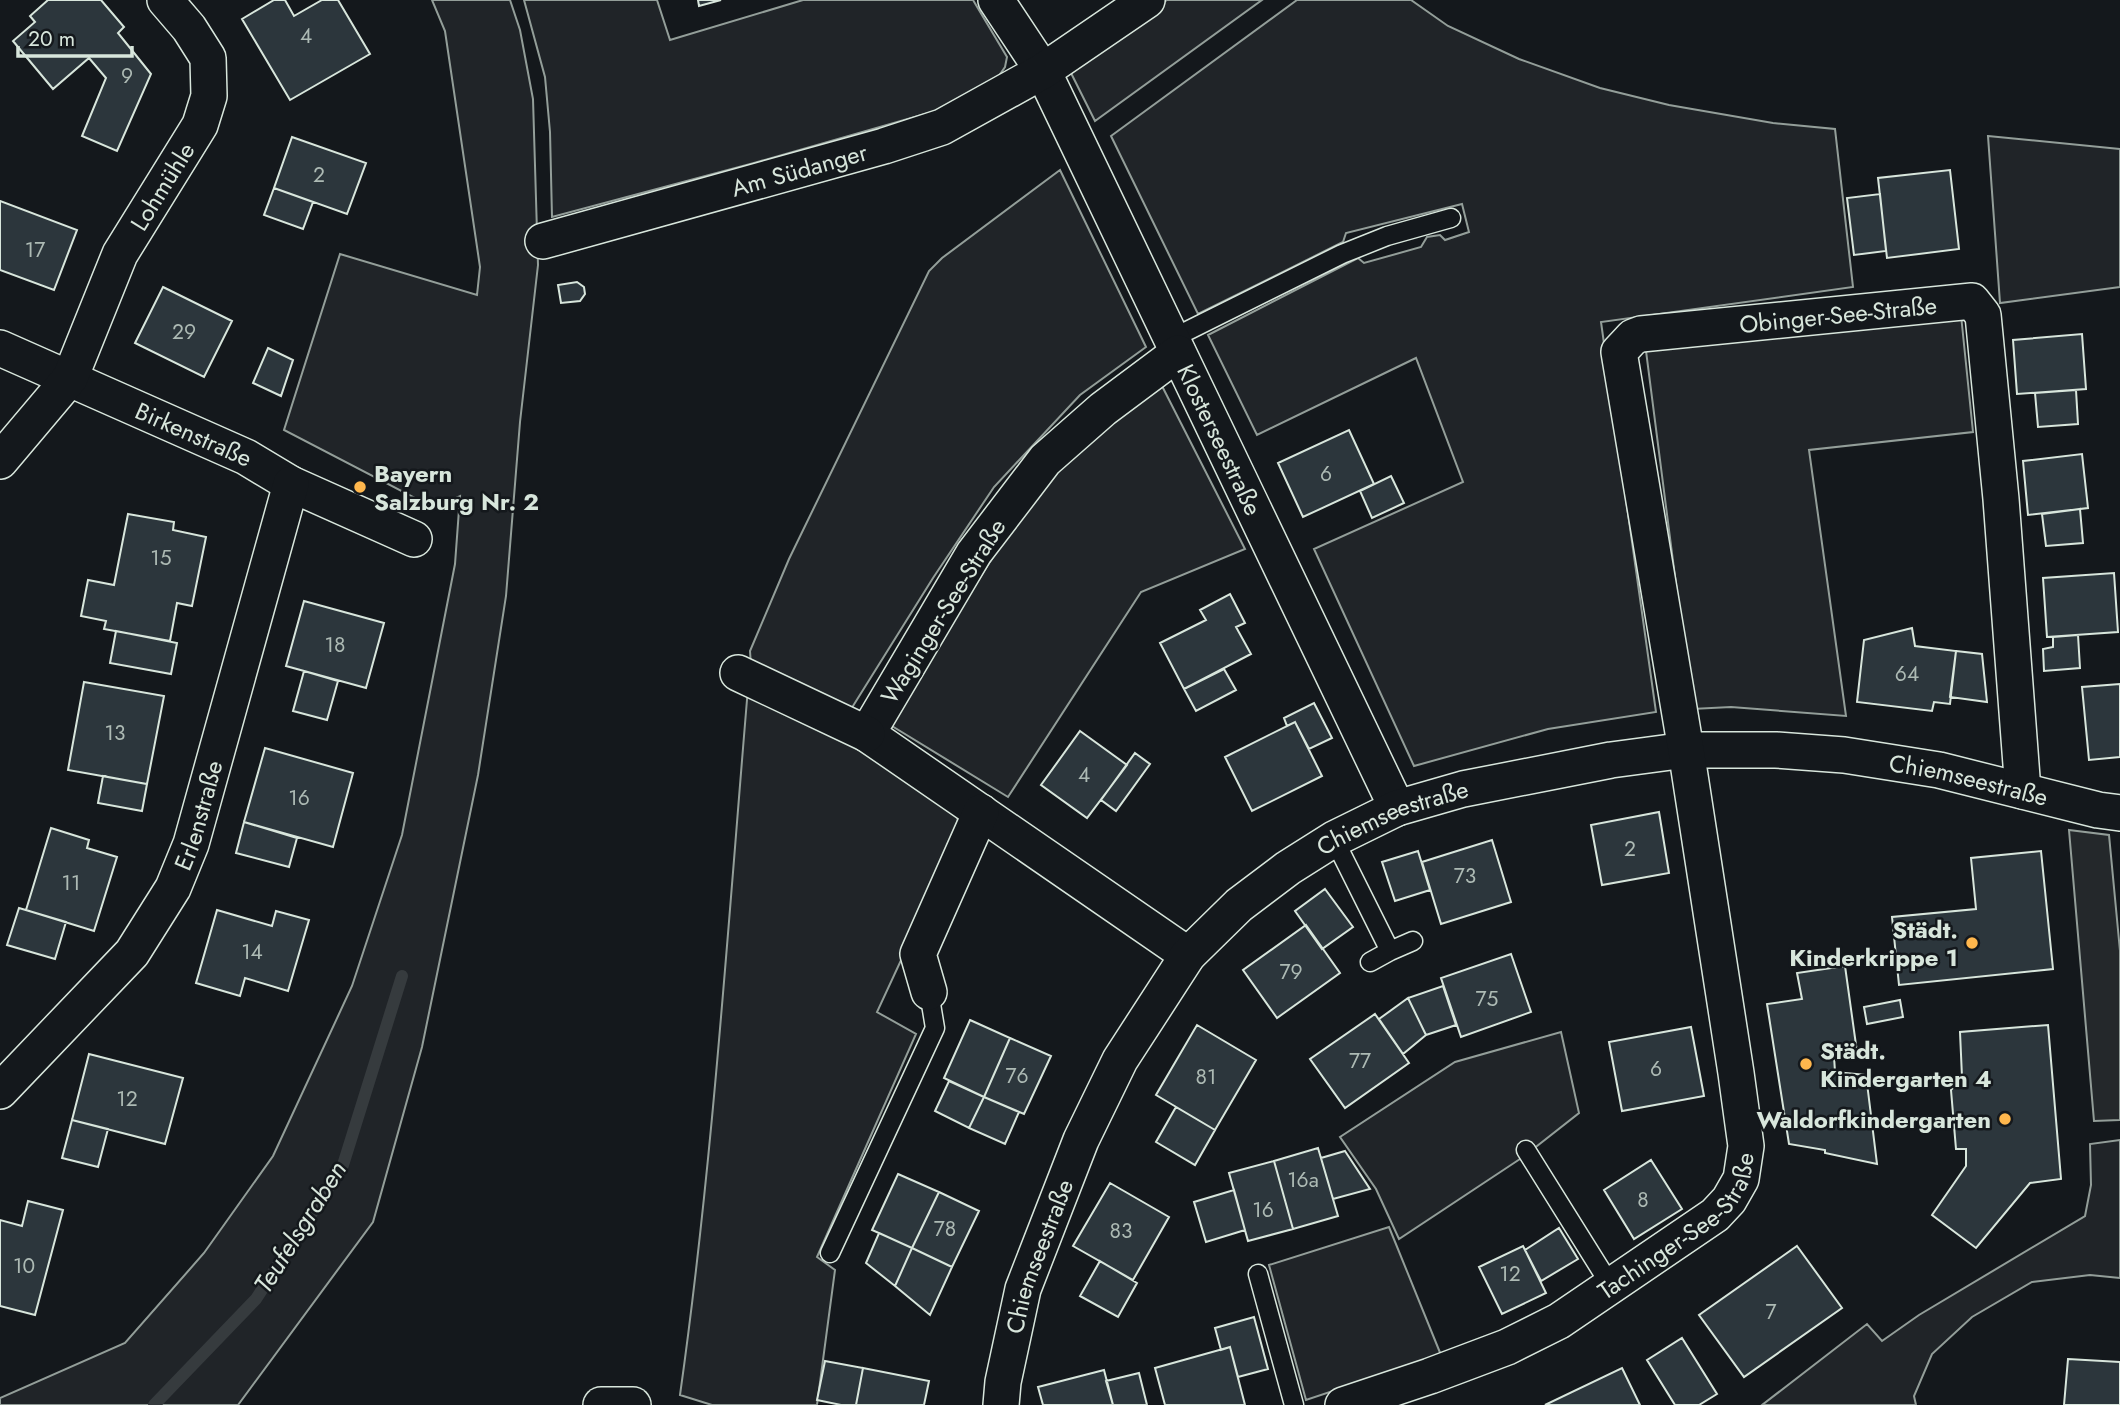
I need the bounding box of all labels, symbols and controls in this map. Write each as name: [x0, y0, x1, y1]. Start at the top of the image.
scale bar: [18, 14, 131, 58]
house number: 4: [300, 21, 312, 51]
text: 20 m: [28, 24, 75, 54]
house number: 9: [121, 61, 133, 91]
street label: Am Südanger: [727, 134, 872, 205]
street label: Lohmühle: [121, 135, 203, 237]
house number: 2: [313, 160, 325, 190]
house number: 17: [25, 235, 45, 265]
street label: Obinger-See-Straße: [1738, 287, 1938, 342]
house number: 29: [172, 317, 196, 347]
street label: Klosterseestraße: [1169, 358, 1271, 521]
street label: Birkenstraße: [130, 393, 258, 475]
place label: Bayern Salzburg Nr. 2: [374, 456, 539, 519]
house number: 6: [1320, 459, 1332, 489]
marker: Bayern Salzburg Nr. 2: [352, 479, 368, 495]
street label: Waginger-See-Straße: [872, 512, 1014, 710]
house number: 15: [150, 543, 172, 573]
house number: 18: [325, 630, 345, 660]
house number: 64: [1895, 659, 1919, 689]
house number: 13: [105, 718, 125, 748]
street label: Chiemseestraße: [1887, 745, 2052, 814]
street label: Erlenstraße: [165, 756, 231, 876]
house number: 4: [1078, 760, 1090, 790]
street label: Chiemseestraße: [1309, 771, 1472, 864]
house number: 16: [288, 783, 310, 813]
house number: 2: [1624, 834, 1636, 864]
house number: 73: [1454, 861, 1476, 891]
house number: 11: [62, 868, 80, 898]
place label: Städt. Kinderkrippe 1: [1789, 912, 1958, 975]
marker: Städt. Kinderkrippe 1: [1964, 935, 1980, 951]
house number: 14: [241, 937, 263, 967]
house number: 79: [1279, 957, 1303, 987]
house number: 75: [1476, 984, 1498, 1014]
place label: Städt. Kindergarten 4: [1820, 1033, 1992, 1096]
house number: 77: [1349, 1046, 1371, 1076]
house number: 6: [1650, 1054, 1662, 1084]
marker: Städt. Kindergarten 4: [1798, 1056, 1814, 1072]
house number: 76: [1005, 1061, 1029, 1091]
house number: 81: [1196, 1062, 1216, 1092]
house number: 12: [116, 1084, 138, 1114]
place label: Waldorfkindergarten: [1756, 1102, 1991, 1137]
marker: Waldorfkindergarten: [1997, 1111, 2013, 1127]
street label: Tachinger-See-Straße: [1590, 1150, 1762, 1308]
water label: Teufelsgraben: [244, 1154, 356, 1300]
house number: 16a: [1287, 1165, 1319, 1195]
street label: Chiemseestraße: [996, 1174, 1082, 1337]
house number: 8: [1637, 1185, 1649, 1215]
house number: 16: [1252, 1195, 1274, 1225]
house number: 78: [934, 1214, 956, 1244]
house number: 83: [1110, 1216, 1132, 1246]
house number: 10: [13, 1251, 35, 1281]
house number: 12: [1499, 1259, 1521, 1289]
house number: 7: [1765, 1297, 1777, 1327]

